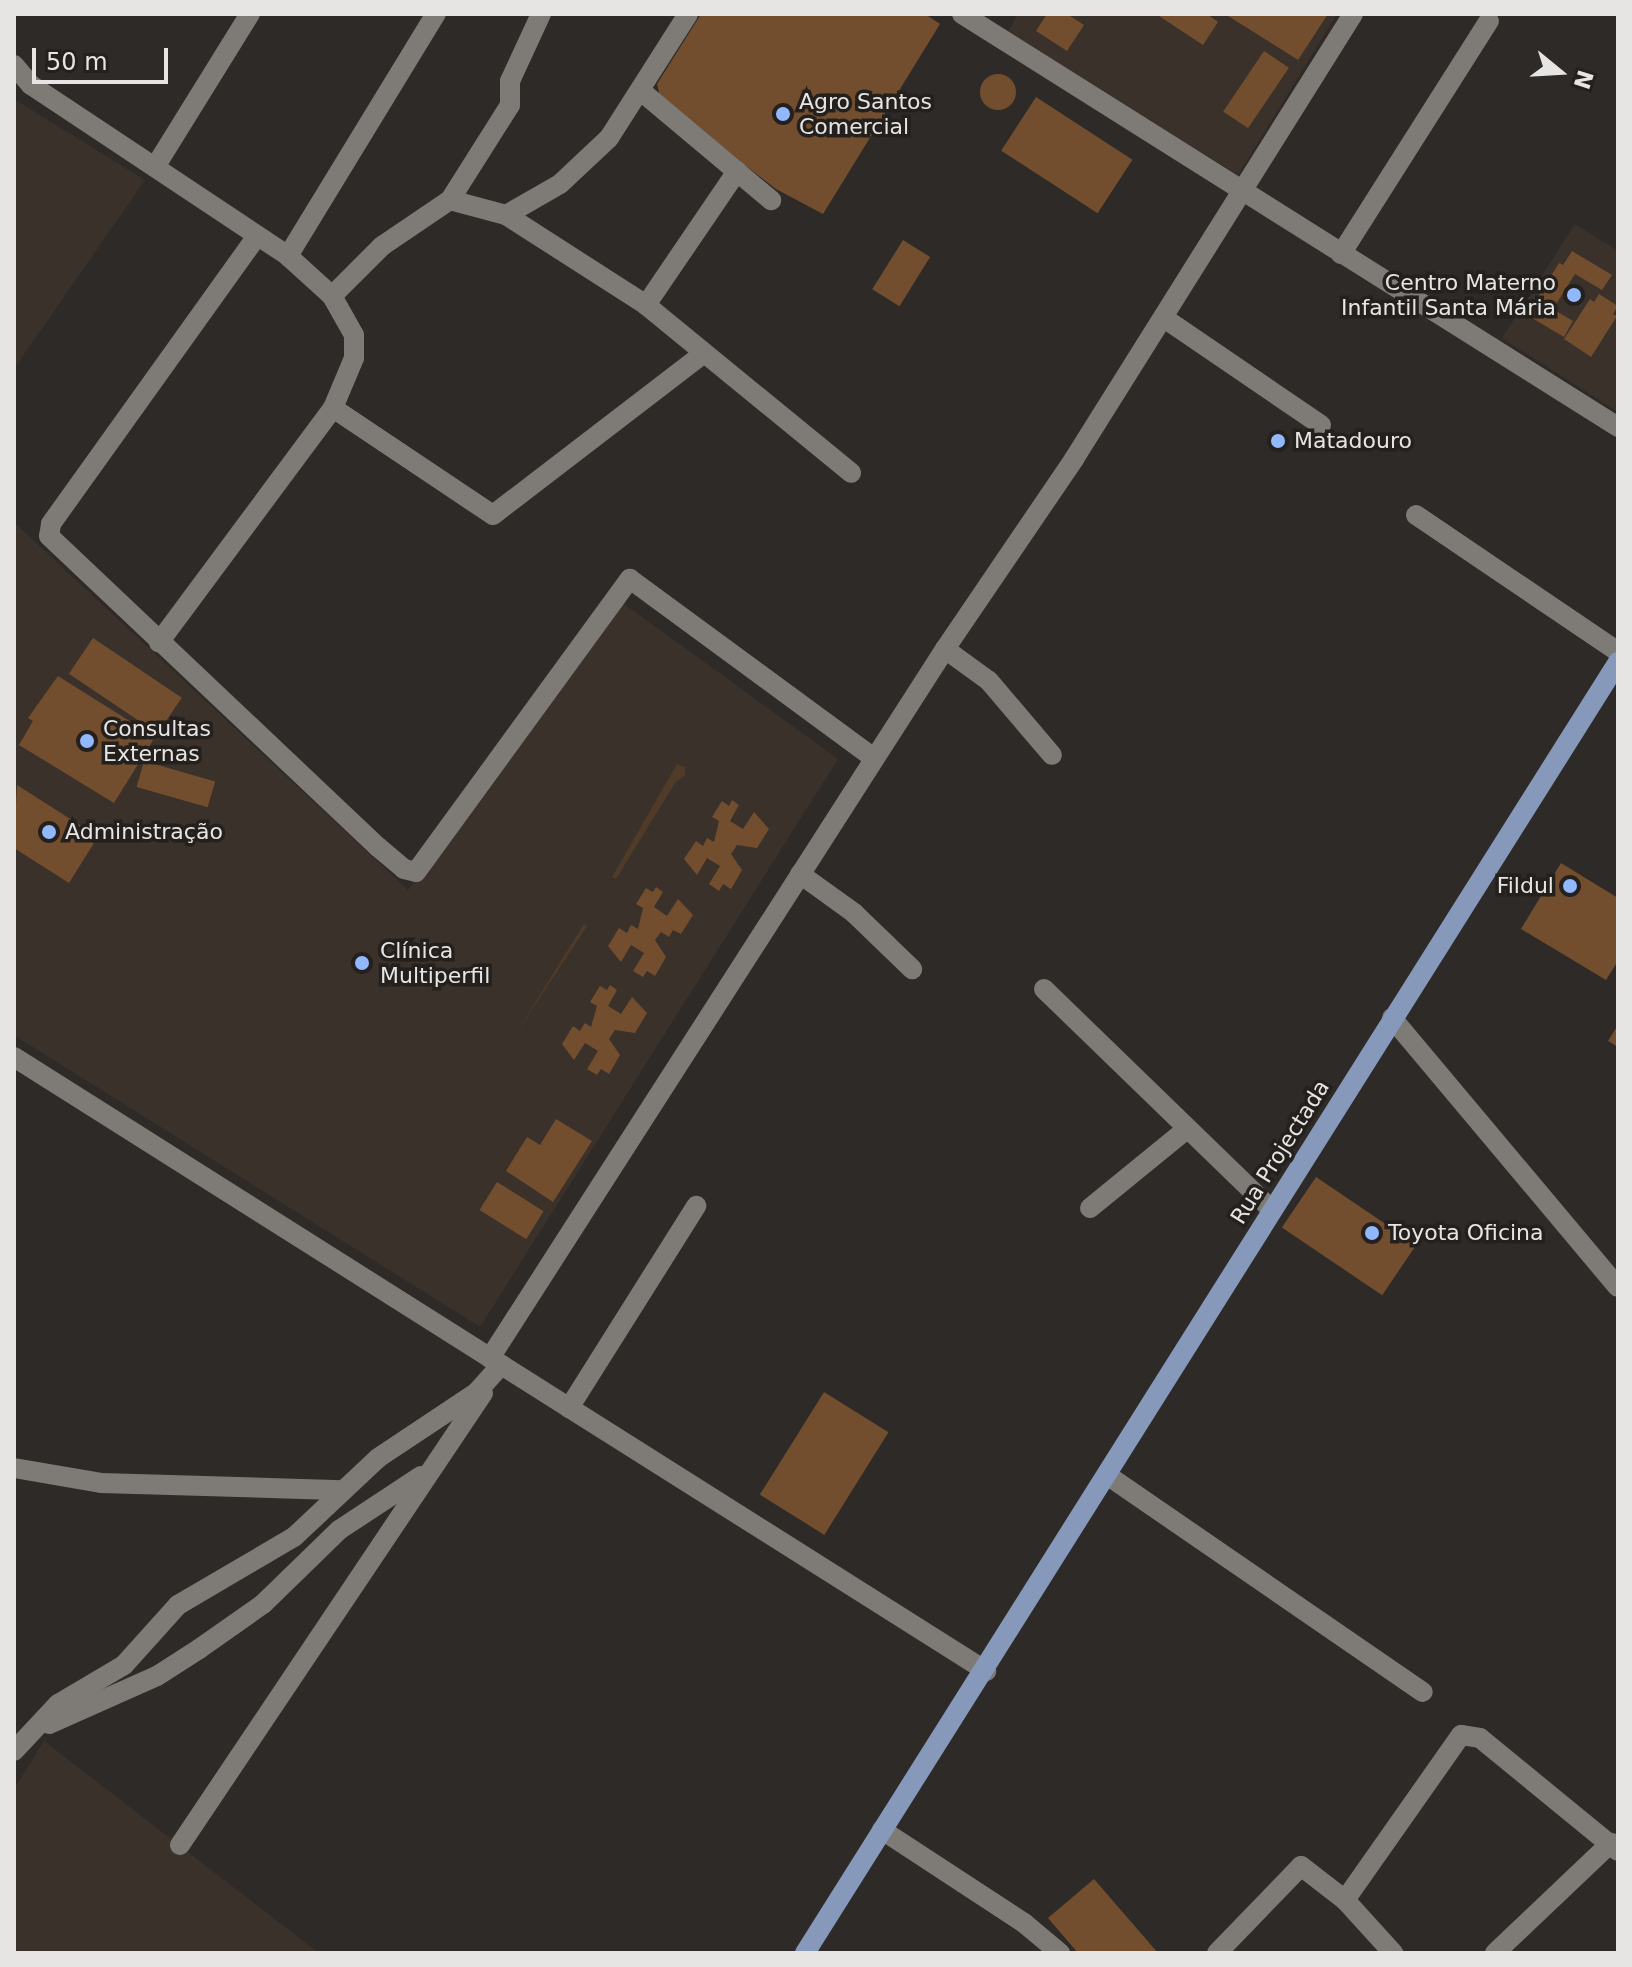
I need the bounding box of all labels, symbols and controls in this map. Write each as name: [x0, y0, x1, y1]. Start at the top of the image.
scale bar: [36, 32, 172, 82]
north arrow: [1520, 32, 1600, 112]
text: 50 m: [46, 48, 108, 76]
text: N: [1569, 67, 1598, 92]
place label: Agro Santos Comercial: [799, 88, 932, 140]
marker: Agro Santos Comercial: [774, 105, 792, 123]
place label: Centro Materno Infantil Santa Mária: [1341, 269, 1556, 320]
marker: Centro Materno Infantil Santa Mária: [1563, 284, 1585, 306]
place label: Matadouro: [1294, 428, 1412, 454]
marker: Matadouro: [1269, 432, 1287, 450]
place label: Consultas Externas: [103, 715, 211, 766]
marker: Consultas Externas: [78, 732, 96, 750]
place label: Administração: [65, 819, 223, 845]
marker: Administração: [40, 823, 58, 841]
place label: Fildul: [1497, 873, 1554, 899]
marker: Fildul: [1561, 877, 1579, 895]
place label: Clínica Multiperfil: [380, 937, 490, 988]
marker: Clínica Multiperfil: [351, 952, 373, 974]
street label: Rua Projectada: [1225, 1075, 1335, 1229]
place label: Toyota Oficina: [1388, 1220, 1544, 1246]
marker: Toyota Oficina: [1363, 1224, 1381, 1242]

